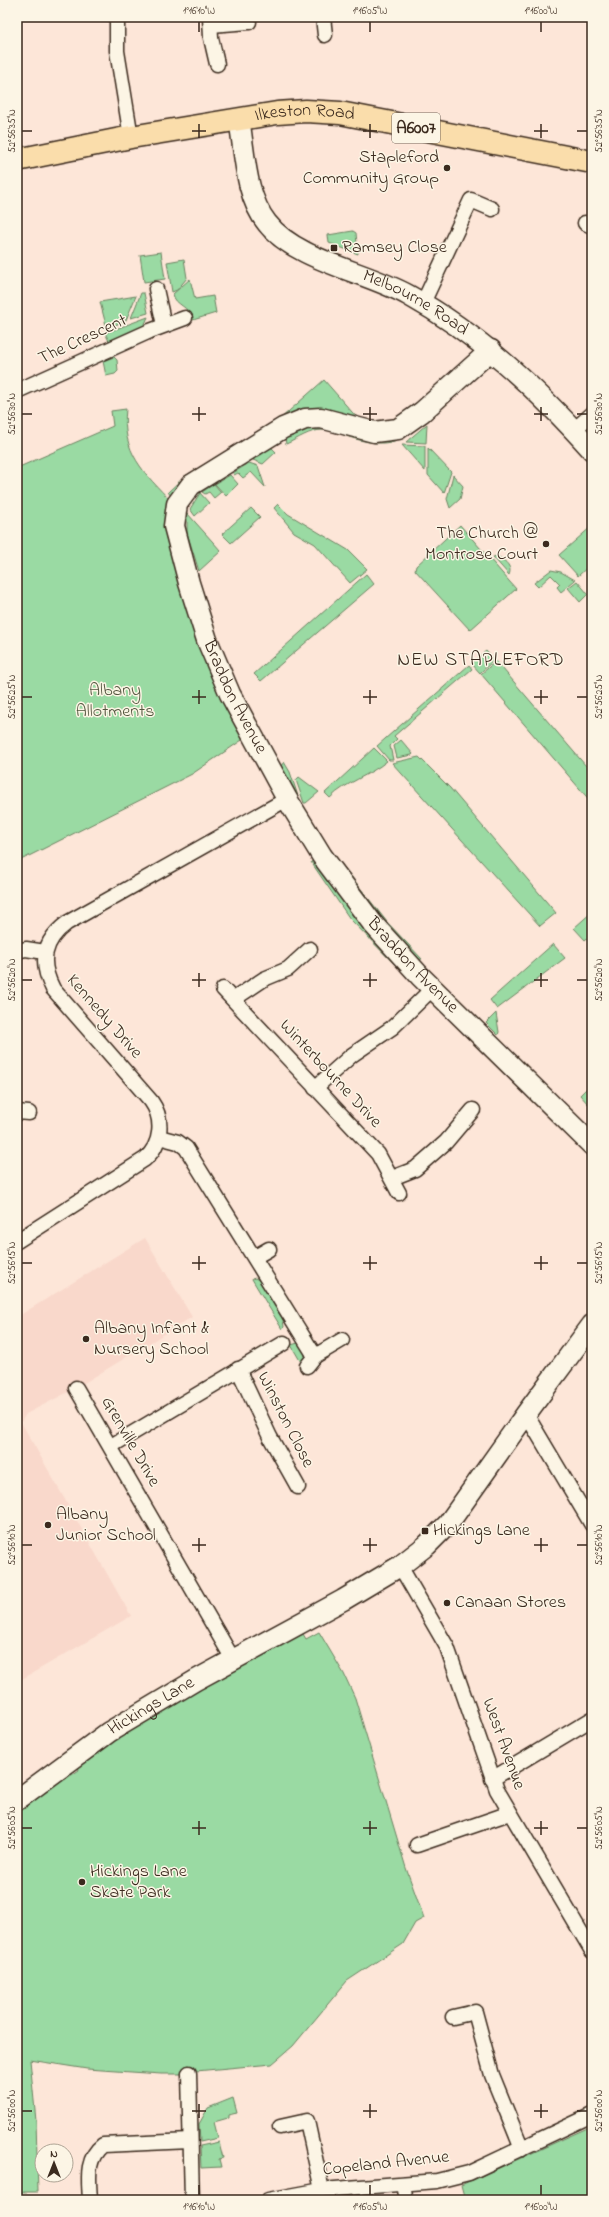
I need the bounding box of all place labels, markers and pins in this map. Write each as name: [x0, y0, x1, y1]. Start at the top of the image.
place label: Stapleford Community Group: [303, 145, 439, 192]
marker: Stapleford Community Group: [442, 163, 452, 173]
place label: Ramsey Close: [342, 235, 448, 261]
marker: Ramsey Close: [329, 243, 339, 253]
place label: The Church @ Montrose Court: [425, 521, 538, 568]
marker: The Church @ Montrose Court: [541, 539, 551, 549]
place label: Albany Infant & Nursery School: [94, 1316, 210, 1363]
marker: Albany Infant & Nursery School: [81, 1334, 91, 1344]
place label: Albany Junior School: [56, 1502, 156, 1549]
place label: Hickings Lane: [433, 1518, 531, 1545]
marker: Albany Junior School: [43, 1520, 53, 1530]
marker: Hickings Lane: [420, 1526, 430, 1536]
place label: Canaan Stores: [455, 1590, 566, 1616]
marker: Canaan Stores: [442, 1598, 452, 1608]
place label: Hickings Lane Skate Park: [90, 1859, 188, 1906]
marker: Hickings Lane Skate Park: [77, 1877, 87, 1887]

